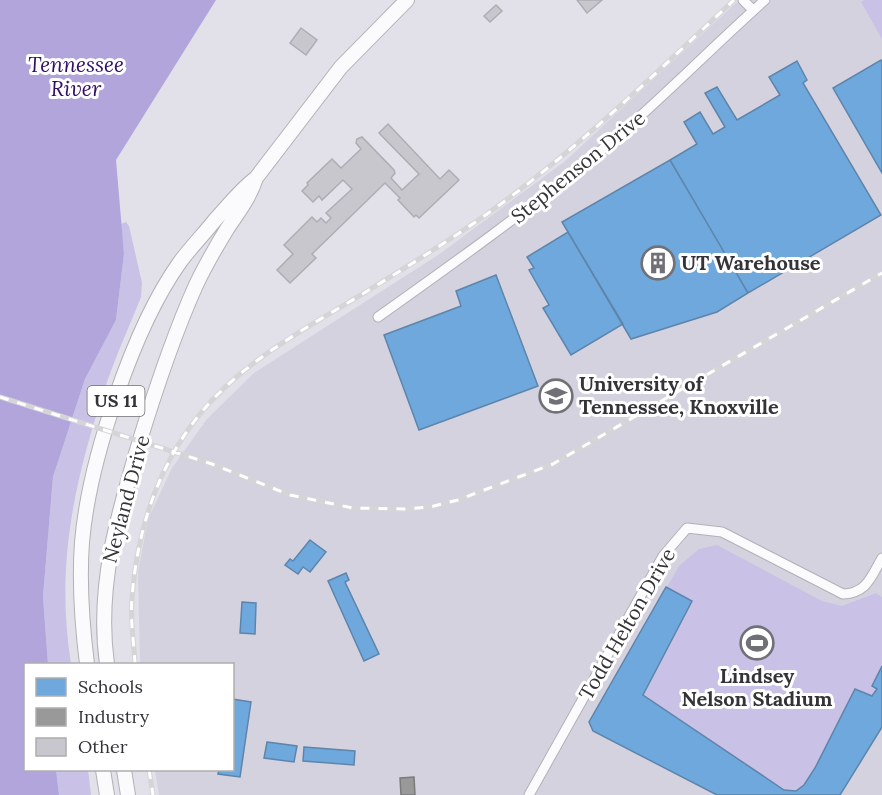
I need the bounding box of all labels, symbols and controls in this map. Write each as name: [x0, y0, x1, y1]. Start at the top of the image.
water label: Tennessee River: [28, 51, 124, 102]
street label: Stephenson Drive: [506, 105, 650, 228]
building icon: UT Warehouse: [640, 245, 676, 281]
place label: UT Warehouse: [681, 250, 821, 275]
place label: University of Tennessee, Knoxville: [579, 371, 779, 419]
school or university icon: University of Tennessee, Knoxville: [538, 378, 574, 414]
road number: US 11: [88, 386, 144, 416]
street label: Neyland Drive: [96, 432, 155, 566]
street label: Todd Helton Drive: [573, 543, 680, 704]
sports icon: Lindsey Nelson Stadium: [739, 625, 775, 661]
legend: [24, 663, 234, 771]
place label: Lindsey Nelson Stadium: [682, 663, 833, 711]
text: Schools: [78, 675, 143, 698]
text: Industry: [78, 705, 150, 728]
text: Other: [78, 735, 128, 758]

